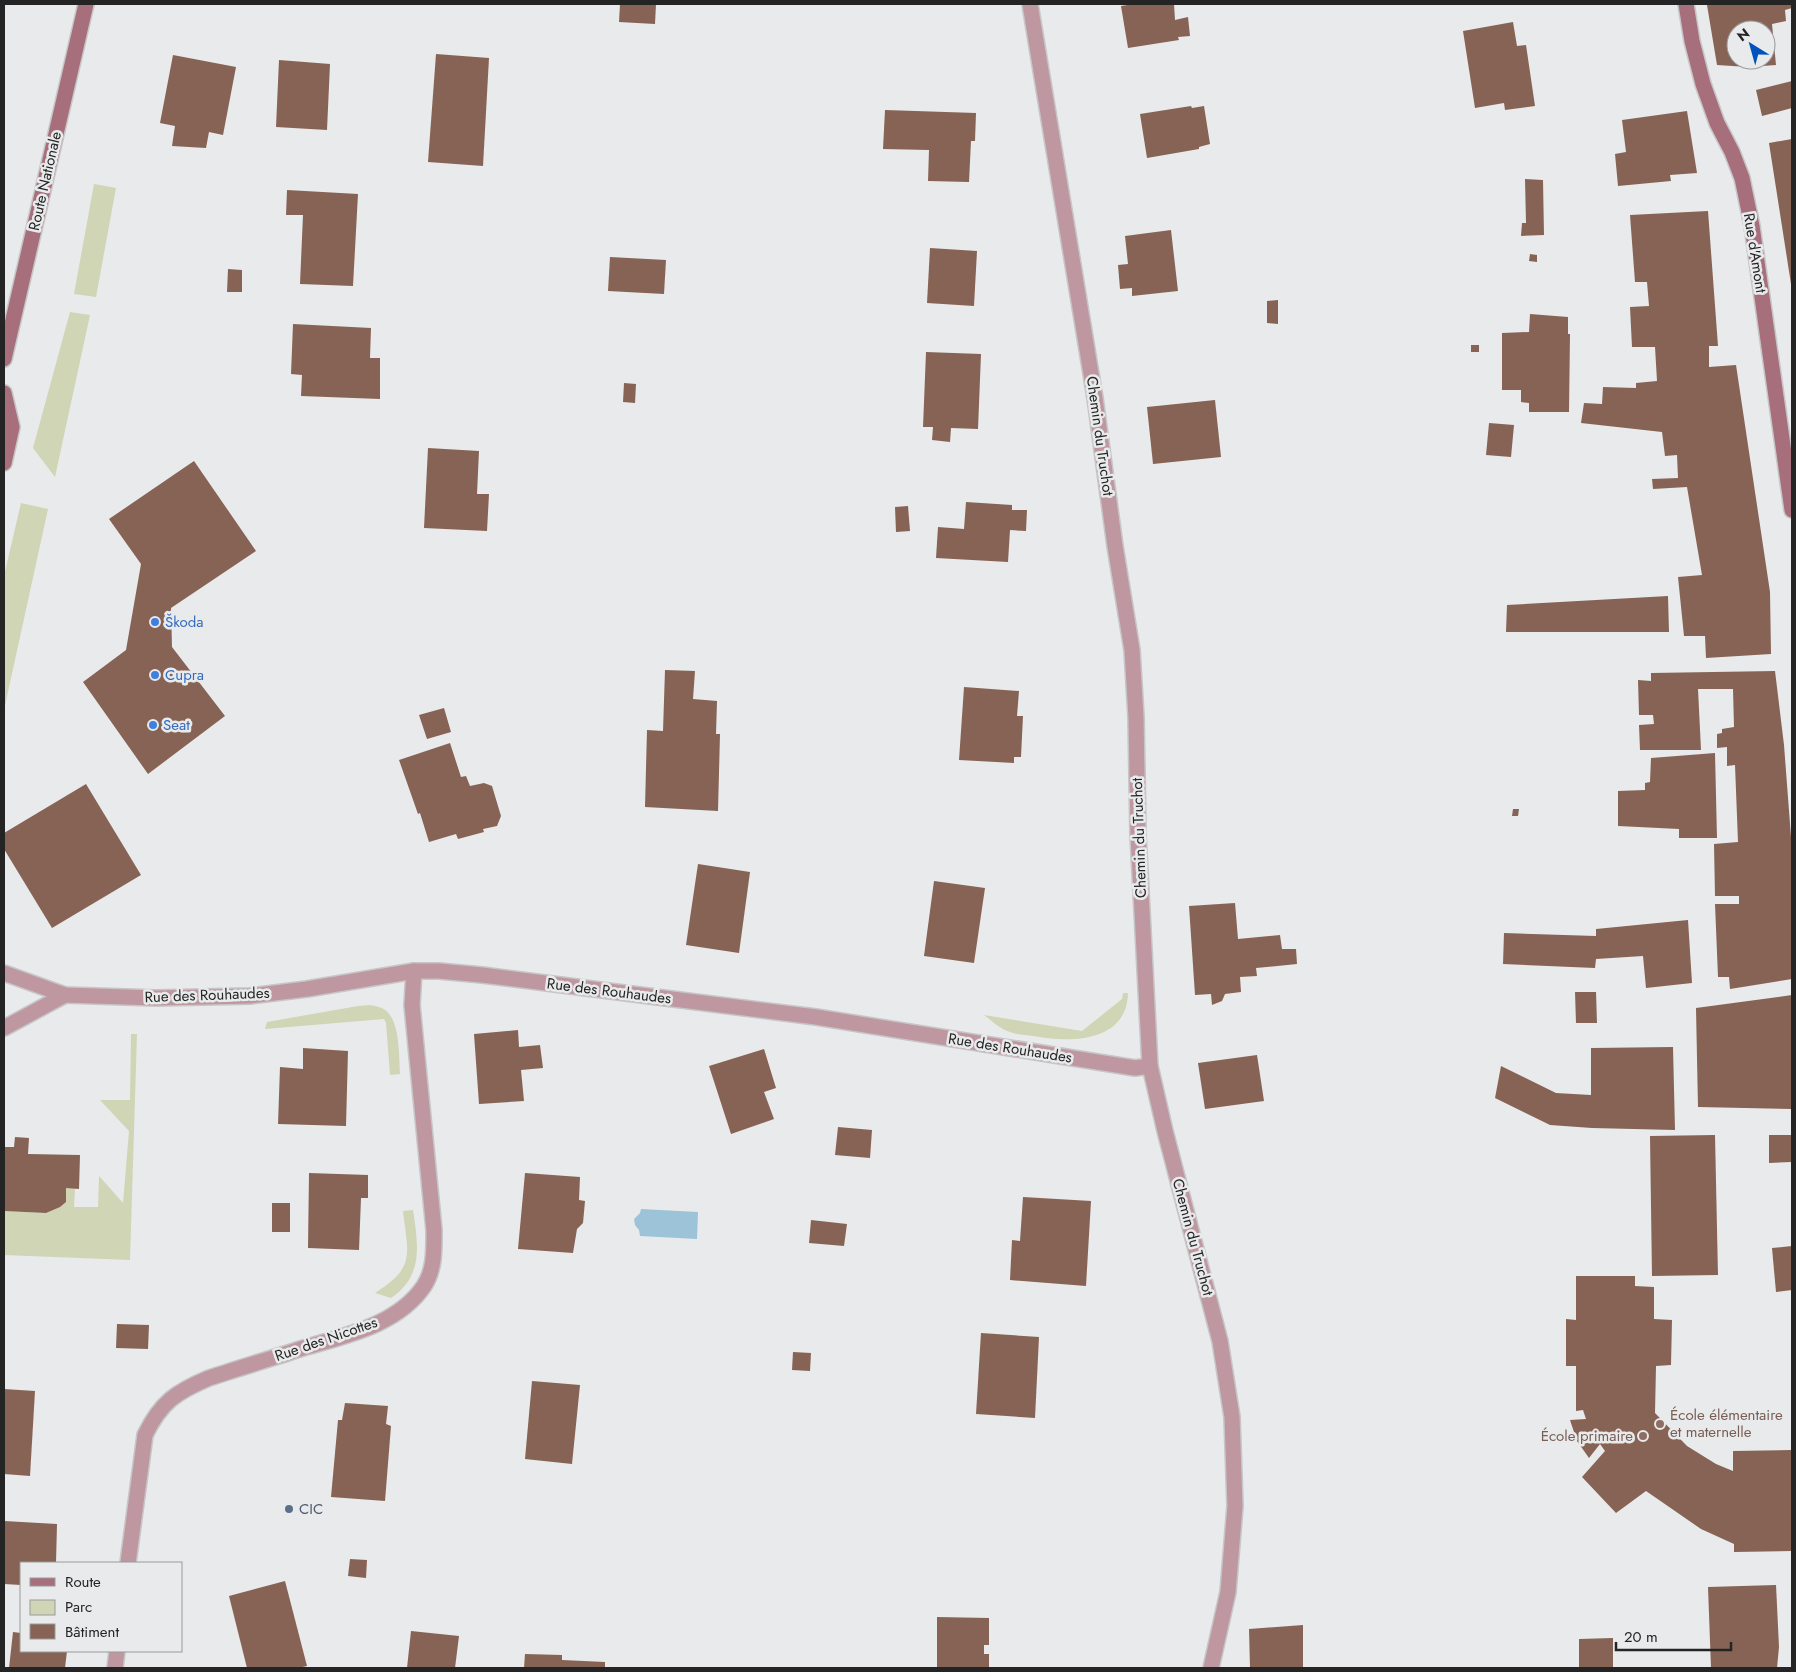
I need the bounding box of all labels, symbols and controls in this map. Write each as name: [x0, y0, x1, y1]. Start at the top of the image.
north arrow: [1726, 20, 1776, 70]
text: N: [1733, 23, 1754, 46]
street label: Route Nationale: [23, 129, 67, 233]
street label: Rue d'Amont: [1738, 212, 1772, 295]
street label: Chemin du Truchot: [1081, 375, 1119, 498]
place label: Škoda: [165, 611, 204, 633]
marker: Škoda: [149, 616, 161, 628]
place label: Cupra: [165, 664, 204, 686]
marker: Cupra: [149, 669, 161, 681]
place label: Seat: [163, 714, 190, 736]
marker: Seat: [147, 719, 159, 731]
street label: Chemin du Truchot: [1126, 777, 1152, 899]
street label: Rue des Rouhaudes: [546, 972, 672, 1010]
street label: Rue des Rouhaudes: [144, 982, 270, 1008]
street label: Rue des Rouhaudes: [947, 1027, 1073, 1069]
street label: Chemin du Truchot: [1167, 1176, 1219, 1298]
street label: Rue des Nicottes: [272, 1311, 380, 1367]
place label: École élémentaire et maternelle: [1670, 1404, 1783, 1443]
marker: École élémentaire et maternelle: [1654, 1418, 1666, 1430]
place label: École primaire: [1541, 1425, 1633, 1447]
marker: École primaire: [1637, 1430, 1649, 1442]
place label: CIC: [299, 1498, 323, 1520]
marker: CIC: [283, 1503, 295, 1515]
legend: [20, 1562, 182, 1652]
text: Route: [65, 1571, 101, 1593]
text: Parc: [65, 1596, 92, 1618]
scale bar: [1616, 1620, 1731, 1652]
text: Bâtiment: [65, 1621, 119, 1643]
text: 20 m: [1624, 1626, 1658, 1648]

